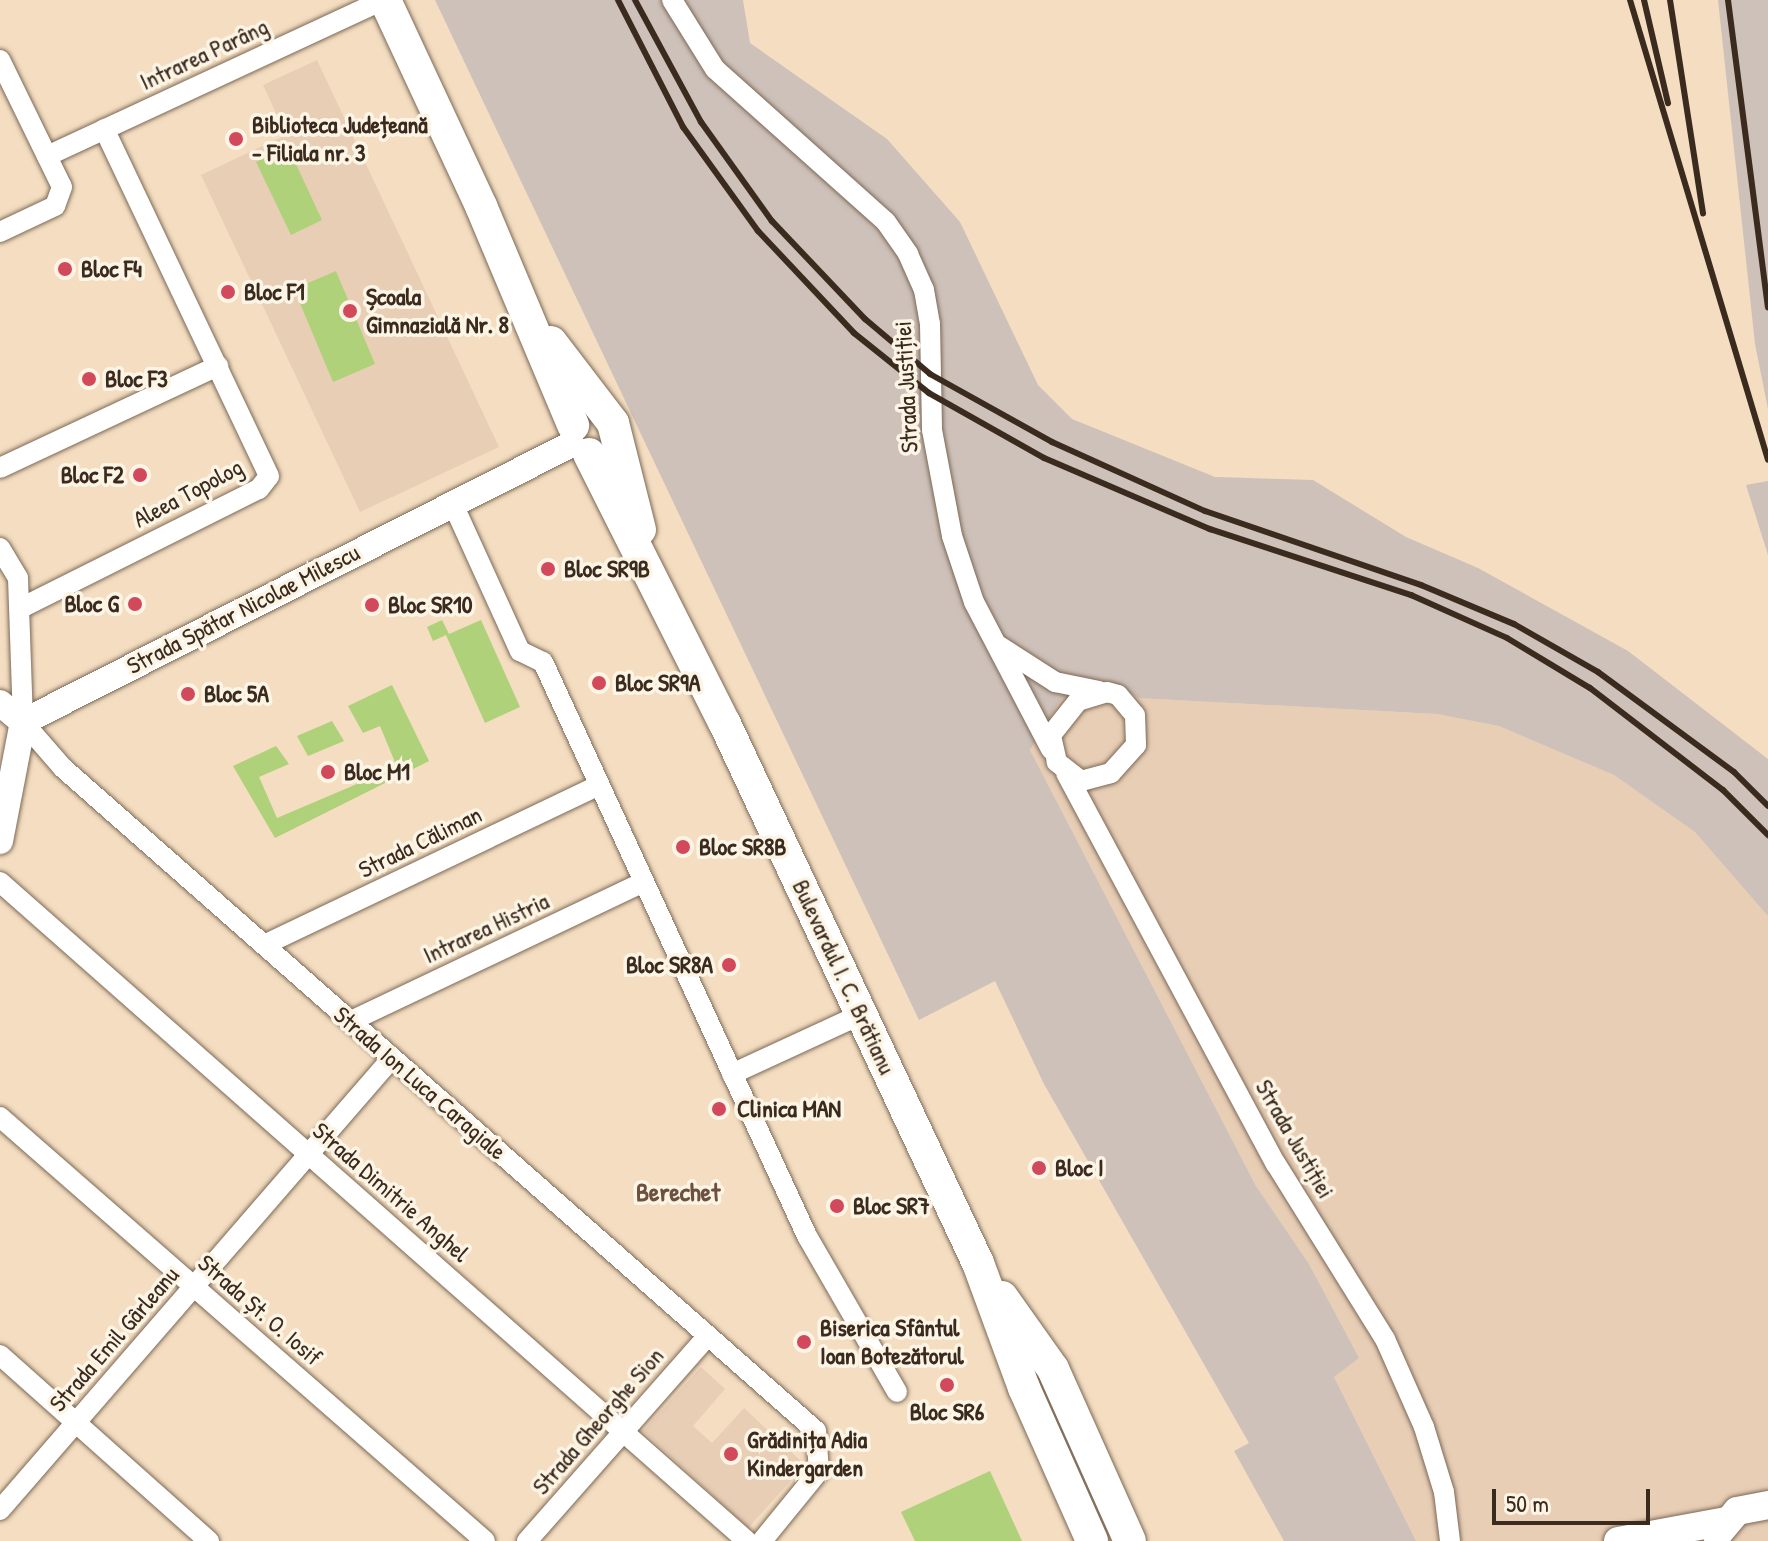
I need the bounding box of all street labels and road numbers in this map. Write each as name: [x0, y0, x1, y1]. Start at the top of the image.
street label: Intrarea Parâng: [135, 12, 273, 96]
street label: Strada Justiției: [888, 320, 924, 454]
street label: Aleea Topolog: [128, 452, 248, 534]
street label: Strada Spătar Nicolae Milescu: [122, 538, 364, 680]
street label: Strada Căliman: [354, 800, 486, 884]
street label: Bulevardul I. C. Brătianu: [786, 875, 902, 1079]
street label: Intrarea Histria: [419, 886, 553, 970]
street label: Strada Ion Luca Caragiale: [328, 1000, 512, 1166]
street label: Strada Justiției: [1249, 1075, 1341, 1203]
street label: Strada Dimitrie Anghel: [307, 1116, 475, 1268]
street label: Strada Șt. O. Iosif: [192, 1248, 328, 1372]
street label: Strada Emil Gârleanu: [43, 1261, 185, 1417]
street label: Strada Gheorghe Sion: [526, 1342, 670, 1500]

